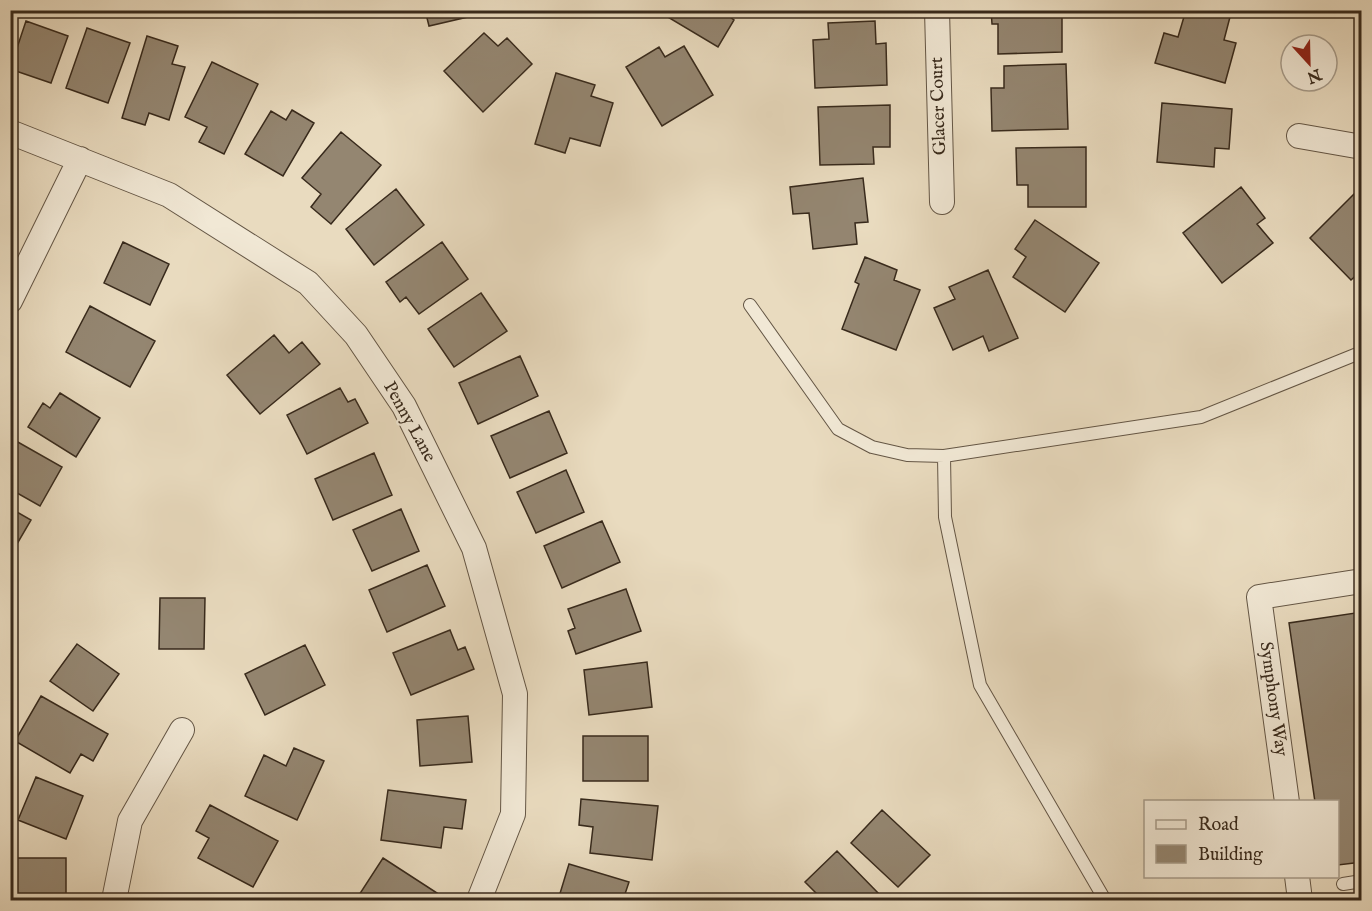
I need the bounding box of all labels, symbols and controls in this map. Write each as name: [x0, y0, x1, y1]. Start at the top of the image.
north arrow: [1279, 33, 1339, 93]
street label: Glacer Court: [926, 57, 952, 155]
text: N: [1304, 63, 1325, 87]
street label: Penny Lane: [377, 378, 441, 466]
street label: Symphony Way: [1254, 640, 1292, 758]
legend: [1144, 800, 1339, 878]
text: Road: [1198, 814, 1239, 837]
text: Building: [1198, 844, 1263, 867]

